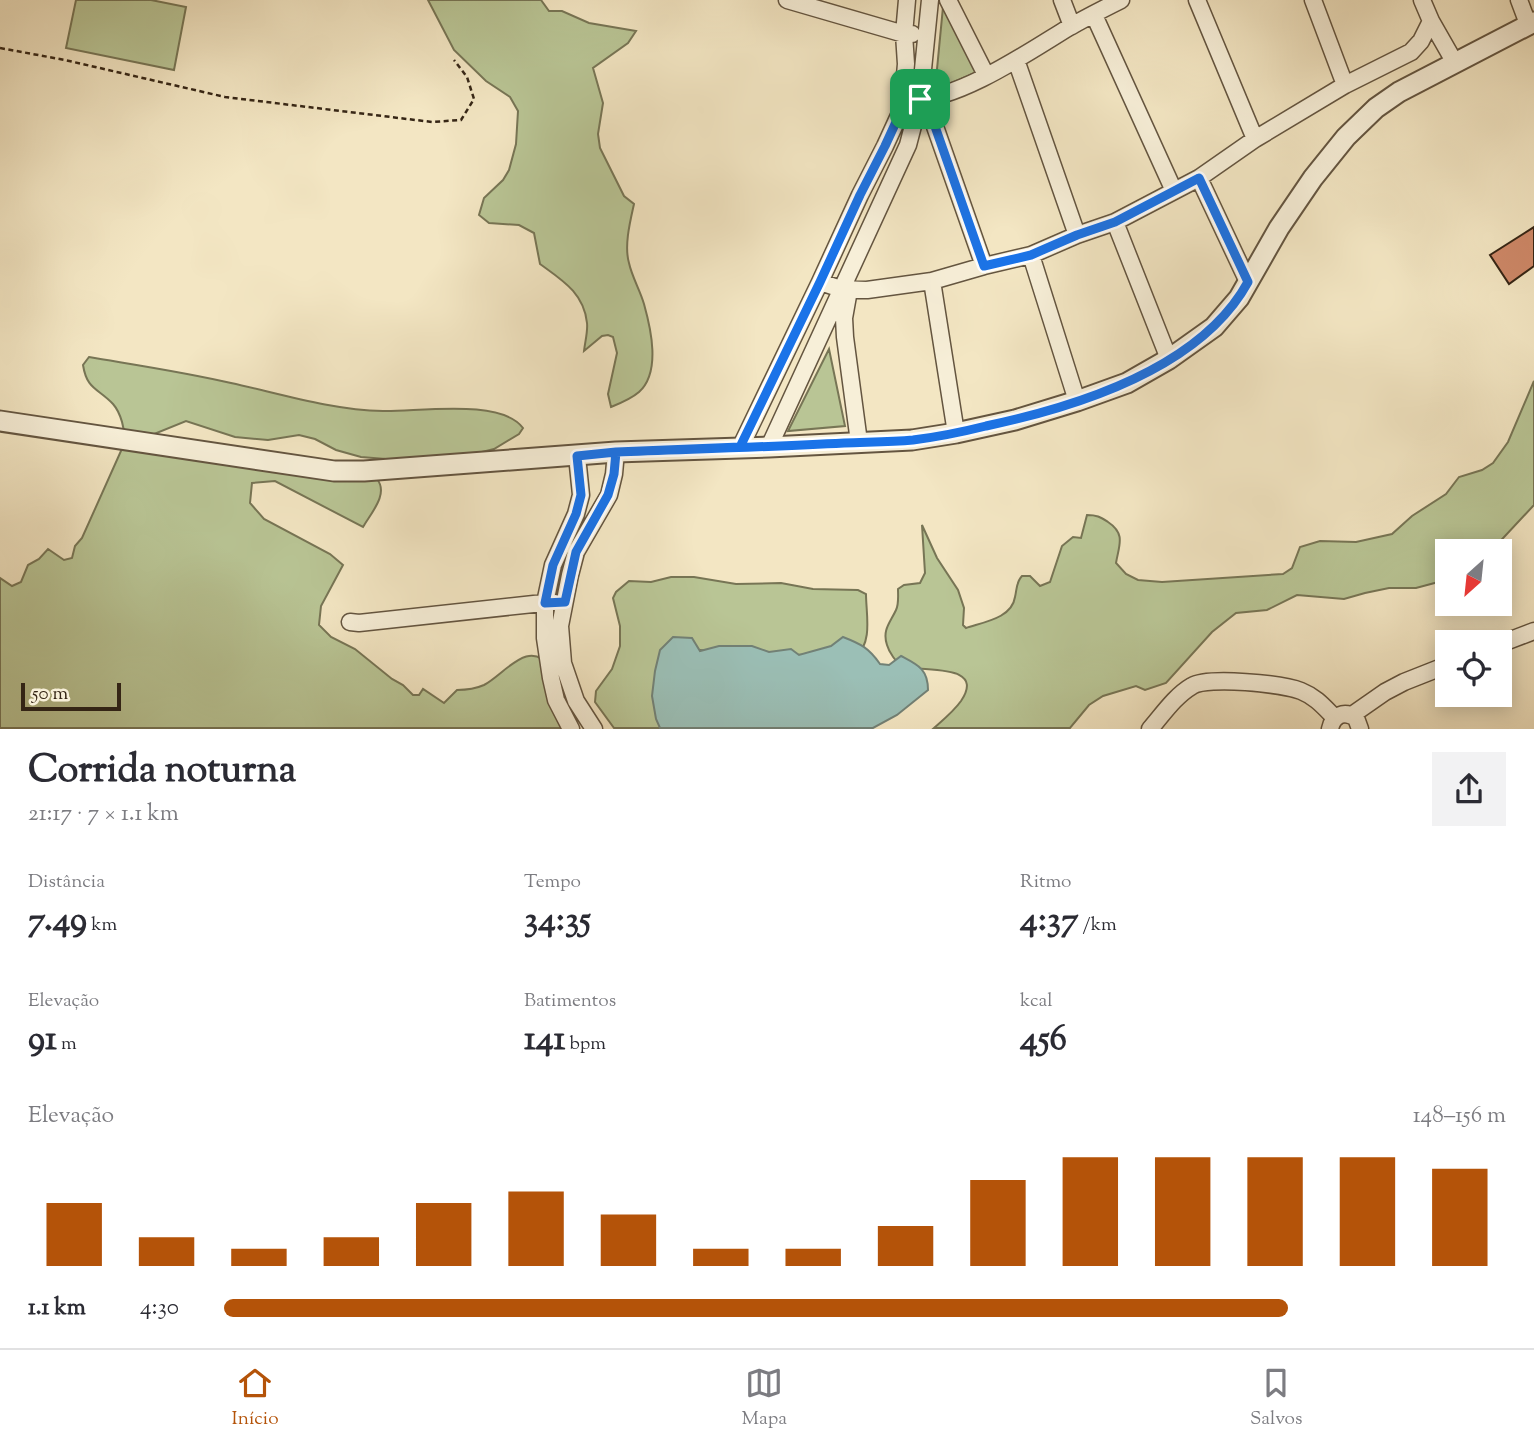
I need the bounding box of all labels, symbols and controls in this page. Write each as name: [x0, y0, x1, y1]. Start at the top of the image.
pin: [890, 69, 950, 129]
icon: arrive: [901, 80, 939, 118]
north arrow: [1435, 539, 1512, 616]
map controls: [1435, 539, 1512, 707]
button: locate: [1435, 630, 1512, 707]
scale bar: [21, 680, 121, 711]
text: 50 m: [32, 681, 68, 708]
text: Corrida noturna: [28, 745, 296, 799]
button: share: [1432, 752, 1506, 826]
text: 21:17 · 7 × 1.1 km: [28, 798, 179, 831]
text: Distância: [28, 869, 105, 896]
text: Tempo: [524, 869, 581, 896]
text: Ritmo: [1020, 869, 1071, 896]
text: 7.49: [28, 896, 87, 947]
text: 34:35: [524, 896, 591, 947]
text: 4:37: [1020, 896, 1078, 947]
text: km: [87, 912, 117, 939]
text: /km: [1078, 912, 1117, 939]
text: Elevação: [28, 988, 99, 1015]
text: Batimentos: [524, 988, 616, 1015]
text: kcal: [1020, 988, 1053, 1015]
text: 91: [28, 1015, 57, 1066]
text: 141: [524, 1015, 565, 1066]
text: 456: [1020, 1015, 1067, 1066]
text: m: [57, 1031, 77, 1058]
text: bpm: [565, 1031, 606, 1058]
text: Elevação: [28, 1100, 114, 1133]
text: 148–156 m: [1413, 1100, 1506, 1133]
text: 1.1 km: [28, 1292, 86, 1325]
text: 4:30: [140, 1292, 179, 1325]
tab: Início: [232, 1364, 279, 1433]
tab: Mapa: [742, 1364, 787, 1433]
tab: Salvos: [1250, 1364, 1302, 1433]

